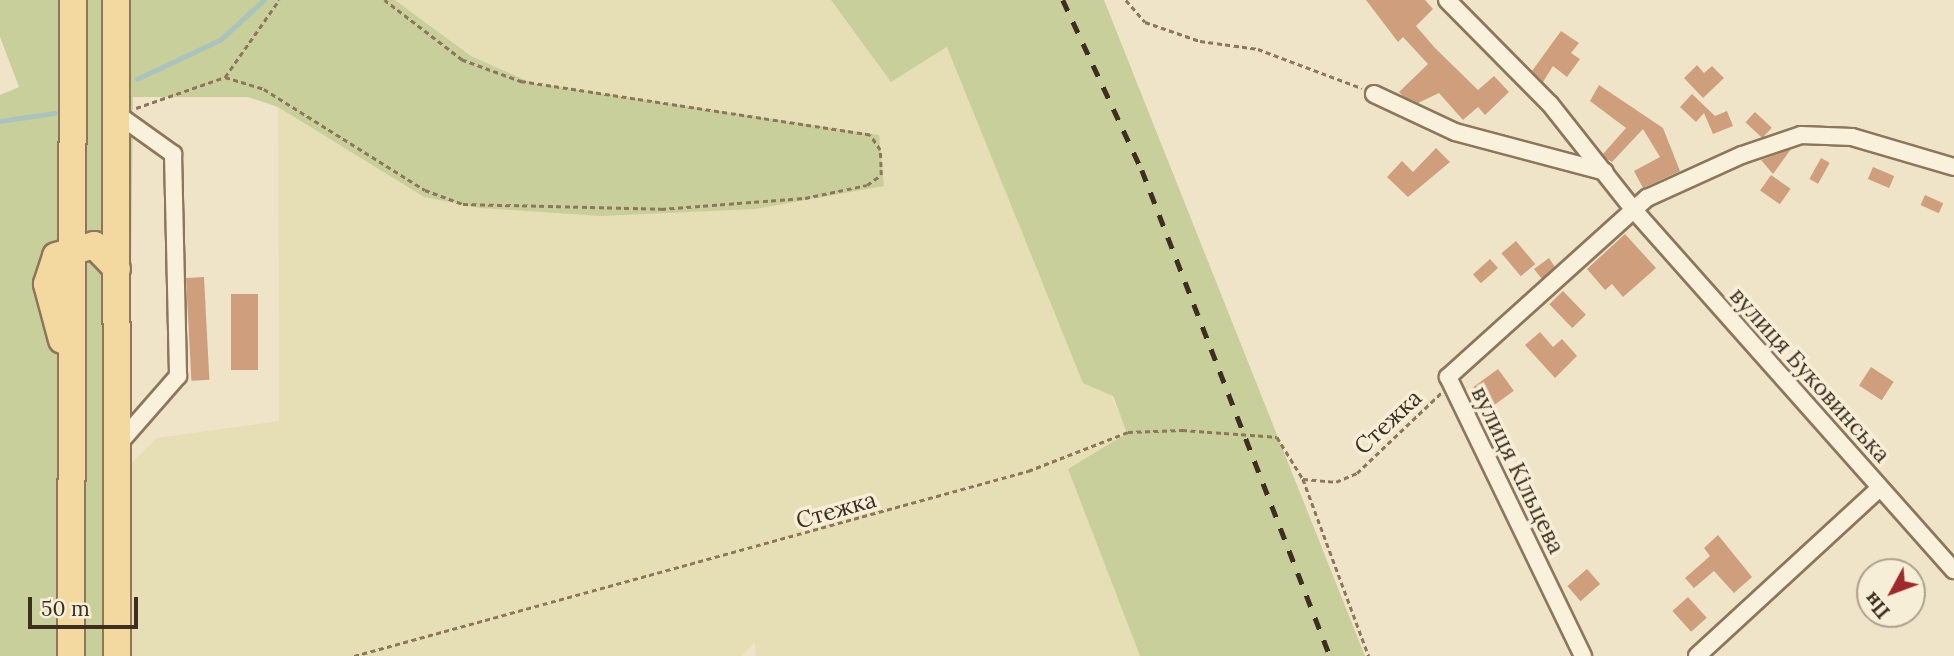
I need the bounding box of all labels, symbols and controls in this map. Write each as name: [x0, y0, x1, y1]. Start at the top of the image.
street label: вулиця Буковинська: [1724, 282, 1896, 468]
street label: вулиця Кільцева: [1466, 382, 1570, 558]
street label: Стежка: [1349, 384, 1427, 460]
street label: Стежка: [793, 485, 879, 535]
north arrow: [1856, 558, 1926, 628]
scale bar: [32, 582, 142, 626]
text: Пн: [1859, 587, 1895, 624]
text: 50 m: [41, 595, 90, 622]

